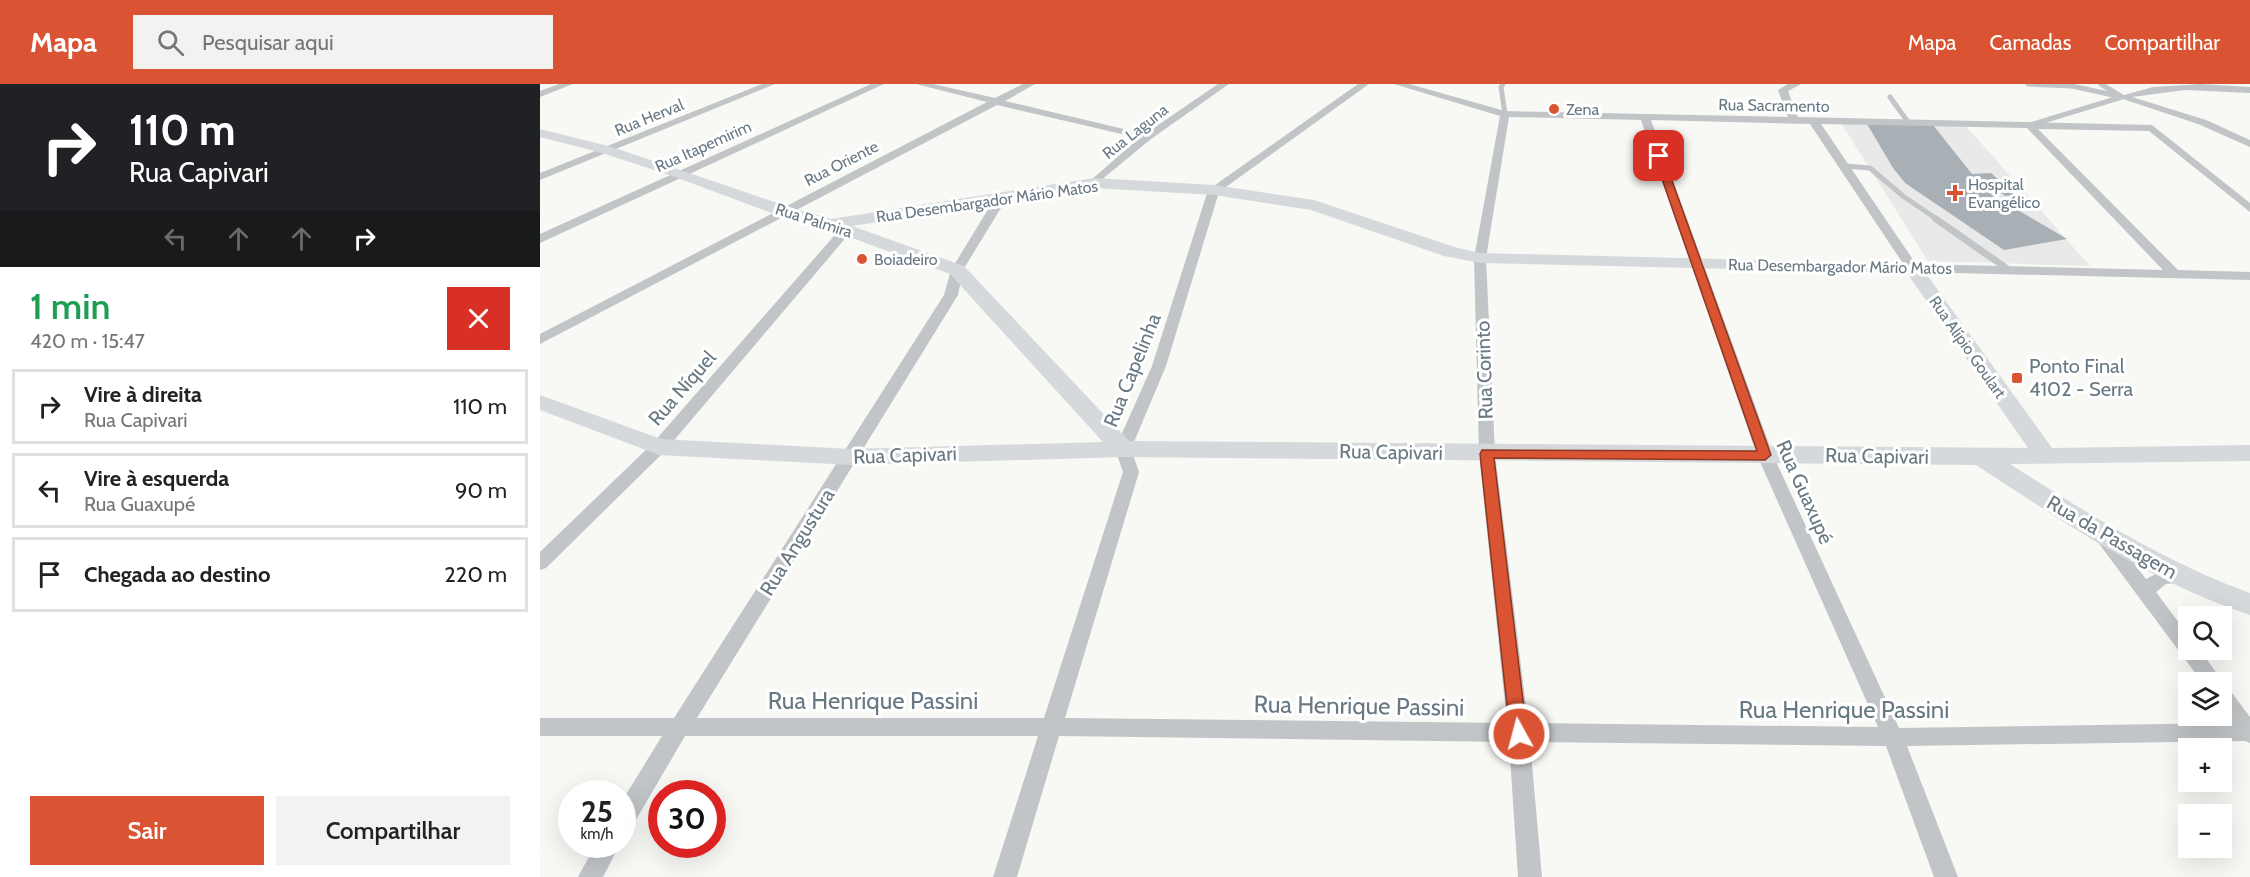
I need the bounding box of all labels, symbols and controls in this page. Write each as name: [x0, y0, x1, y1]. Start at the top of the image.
search box: [133, 15, 553, 69]
text: Mapa: [30, 25, 97, 59]
icon: search: [154, 26, 187, 59]
text: Pesquisar aqui: [202, 29, 334, 56]
text: Mapa: [1908, 30, 1956, 55]
text: Camadas: [1989, 30, 2071, 55]
text: Compartilhar: [2104, 30, 2220, 55]
street label: Rua Herval: [612, 95, 687, 140]
street label: Rua Sacramento: [1718, 95, 1830, 116]
street label: Rua Laguna: [1099, 100, 1172, 163]
place label: Zena: [1566, 100, 1599, 119]
marker: Zena: [1547, 102, 1561, 116]
text: 110 m: [129, 104, 236, 156]
icon: right: [30, 108, 108, 186]
street label: Rua Itapemirim: [652, 117, 754, 176]
pin: [1633, 130, 1684, 181]
street label: Rua Oriente: [801, 137, 881, 190]
icon: arrive: [1642, 139, 1675, 172]
text: Rua Capivari: [129, 156, 269, 189]
place label: Hospital Evangélico: [1968, 175, 2041, 212]
street label: Rua Desembargador Mário Matos: [875, 176, 1100, 226]
marker: Hospital Evangélico: [1946, 184, 1964, 202]
street label: Rua Palmira: [773, 199, 855, 242]
icon: left: [159, 222, 192, 255]
icon: ahead: [222, 222, 255, 255]
icon: ahead: [285, 222, 318, 255]
icon: right: [348, 222, 381, 255]
place label: Boiadeiro: [874, 250, 938, 269]
marker: Boiadeiro: [855, 252, 869, 266]
street label: Rua Desembargador Mário Matos: [1728, 255, 1952, 278]
text: 1 min: [30, 284, 110, 328]
button: close: [447, 287, 510, 350]
street label: Rua Alípio Goulart: [1925, 292, 2010, 403]
street label: Rua Capelinha: [1098, 309, 1166, 430]
street label: Rua Corinto: [1470, 320, 1498, 420]
text: 420 m · 15:47: [30, 329, 145, 353]
street label: Rua Níquel: [643, 346, 721, 430]
place label: Ponto Final 4102 - Serra: [2029, 354, 2133, 401]
marker: Ponto Final 4102 - Serra: [2010, 371, 2024, 385]
text: Vire à direita: [84, 381, 202, 408]
icon: right: [33, 390, 66, 423]
text: 110 m: [453, 393, 507, 420]
text: Rua Capivari: [84, 408, 188, 432]
street label: Rua Guaxupé: [1771, 436, 1839, 548]
street label: Rua Capivari: [1339, 439, 1443, 465]
street label: Rua Capivari: [853, 441, 957, 469]
street label: Rua Capivari: [1825, 443, 1929, 469]
text: Vire à esquerda: [84, 465, 229, 492]
icon: left: [33, 474, 66, 507]
text: 90 m: [455, 477, 507, 504]
street label: Rua Angustura: [755, 484, 840, 600]
street label: Rua da Passagem: [2043, 490, 2181, 584]
text: Rua Guaxupé: [84, 492, 195, 516]
icon: arrive: [33, 558, 66, 591]
text: Chegada ao destino: [84, 561, 270, 588]
text: 220 m: [444, 561, 507, 588]
map controls: [2178, 606, 2232, 858]
button: search: [2178, 606, 2232, 660]
button: layers: [2178, 672, 2232, 726]
street label: Rua Henrique Passini: [768, 686, 978, 715]
street label: Rua Henrique Passini: [1253, 689, 1465, 722]
street label: Rua Henrique Passini: [1739, 695, 1949, 724]
position arrow: [1487, 702, 1551, 766]
button: +: [2178, 738, 2232, 792]
speed limit sign: 30: [648, 780, 726, 858]
text: 25: [581, 793, 613, 830]
button: Sair: [30, 796, 264, 865]
button: Compartilhar: [276, 796, 510, 865]
button: −: [2178, 804, 2232, 858]
text: km/h: [581, 825, 613, 843]

